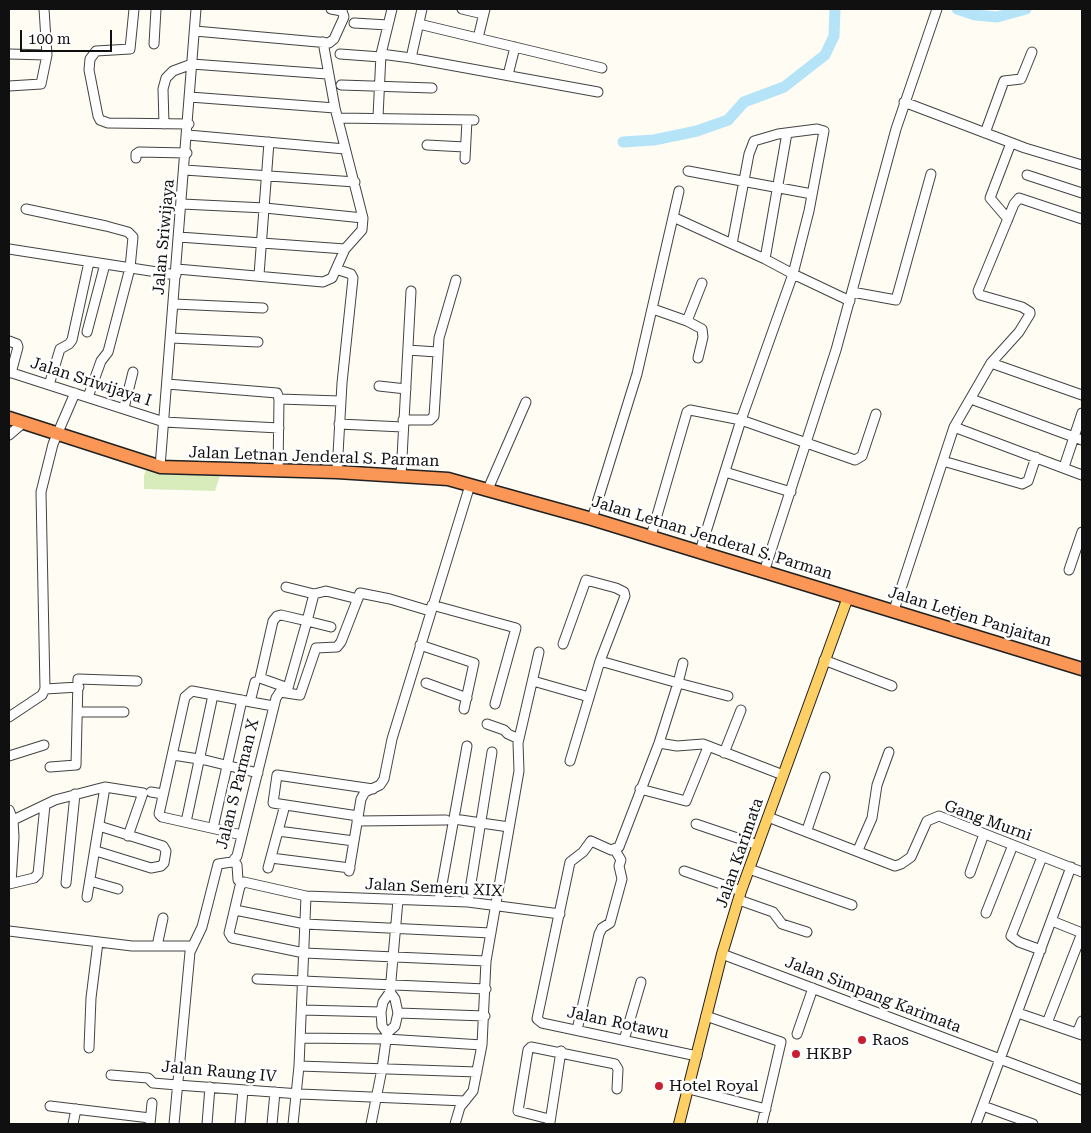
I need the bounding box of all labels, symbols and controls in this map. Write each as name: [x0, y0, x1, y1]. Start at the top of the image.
scale bar: [22, 20, 115, 52]
text: 100 m: [28, 30, 71, 48]
street label: Jalan Sriwijaya: [149, 178, 179, 296]
street label: Jalan Sriwijaya I: [28, 353, 154, 411]
street label: Jalan Letnan Jenderal S. Parman: [188, 443, 440, 471]
street label: Jalan Letnan Jenderal S. Parman: [589, 492, 835, 584]
street label: Jalan Letjen Panjaitan: [886, 583, 1054, 651]
street label: Jalan S Parman X: [212, 717, 264, 851]
street label: Jalan Karimata: [712, 796, 768, 910]
street label: Gang Murni: [942, 796, 1034, 846]
street label: Jalan Semeru XIX: [365, 875, 503, 901]
street label: Jalan Simpang Karimata: [782, 953, 964, 1037]
street label: Jalan Rotawu: [565, 1003, 671, 1043]
place label: Raos: [872, 1030, 909, 1050]
marker: Raos: [856, 1034, 868, 1046]
place label: HKBP: [806, 1044, 852, 1064]
marker: HKBP: [790, 1048, 802, 1060]
street label: Jalan Raung IV: [161, 1057, 277, 1087]
place label: Hotel Royal: [669, 1076, 759, 1096]
marker: Hotel Royal: [653, 1080, 665, 1092]

